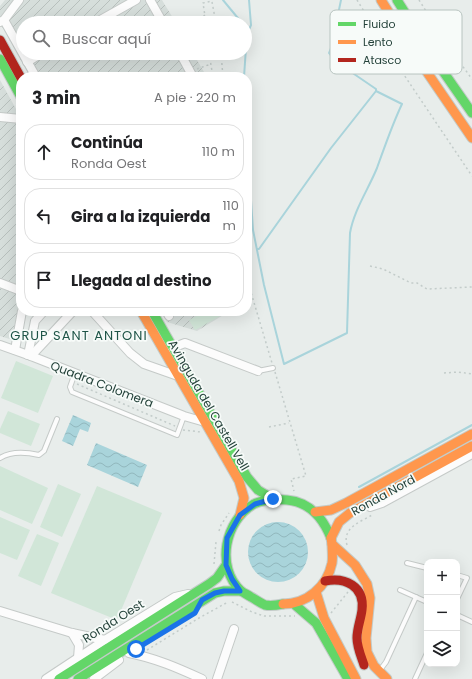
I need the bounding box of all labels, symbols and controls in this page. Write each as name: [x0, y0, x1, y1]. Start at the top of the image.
legend: [330, 10, 462, 74]
search box: [16, 16, 252, 60]
text: Fluido: [363, 16, 395, 32]
icon: search: [30, 27, 52, 49]
text: Buscar aquí: [62, 28, 151, 49]
text: Lento: [363, 34, 393, 50]
text: Atasco: [363, 52, 401, 68]
text: 3 min: [32, 86, 80, 110]
text: A pie · 220 m: [154, 88, 236, 107]
text: Continúa: [71, 132, 143, 153]
icon: ahead: [33, 141, 55, 163]
text: 110 m: [202, 142, 235, 161]
text: Ronda Oest: [71, 154, 146, 173]
text: 110 m: [222, 196, 239, 235]
icon: left: [33, 205, 55, 227]
text: Gira a la izquierda: [71, 206, 210, 227]
icon: arrive: [33, 269, 55, 291]
text: Llegada al destino: [71, 270, 212, 291]
district label: GRUP SANT ANTONI: [10, 326, 148, 345]
street label: Avinguda del Castell Vell: [165, 336, 253, 474]
street label: Quadra Colomera: [48, 357, 156, 411]
street label: Ronda Nord: [348, 470, 418, 520]
route end: [264, 490, 282, 508]
map controls: [424, 559, 460, 667]
button: +: [424, 559, 460, 595]
street label: Ronda Oest: [79, 595, 147, 647]
button: −: [424, 595, 460, 631]
button: layers: [424, 631, 460, 667]
route start: [127, 640, 145, 658]

